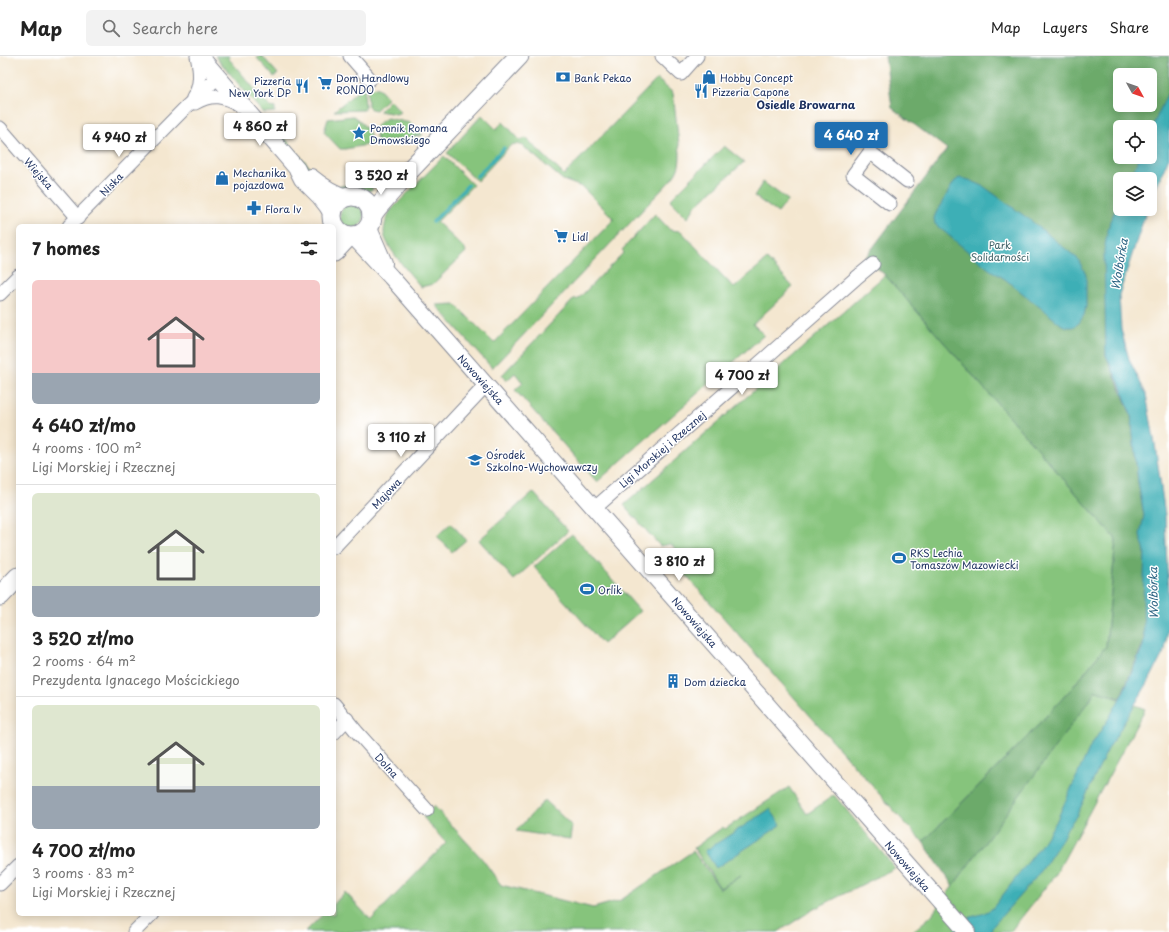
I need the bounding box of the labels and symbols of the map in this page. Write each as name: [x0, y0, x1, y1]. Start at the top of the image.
north arrow: [1113, 68, 1157, 112]
bank icon: Bank Pekao: [555, 69, 571, 85]
shop icon: Hobby Concept: [701, 69, 717, 85]
place label: Dom Handlowy RONDO: [336, 70, 409, 97]
place label: Bank Pekao: [574, 70, 632, 85]
place label: Hobby Concept: [720, 70, 793, 86]
place label: Pizzeria New York DP: [229, 73, 292, 100]
supermarket icon: Dom Handlowy RONDO: [317, 75, 333, 91]
restaurant icon: Pizzeria New York DP: [294, 78, 310, 94]
restaurant icon: Pizzeria Capone: [693, 83, 709, 99]
place label: Pizzeria Capone: [712, 84, 790, 99]
district label: Osiedle Browarna: [757, 96, 856, 113]
pin: 4 860 zł: [219, 113, 301, 147]
place label: Pomnik Romana Dmowskiego: [370, 120, 448, 147]
pin: 4 640 zł: [810, 122, 892, 156]
pin: 4 940 zł: [78, 124, 160, 158]
place icon: Pomnik Romana Dmowskiego: [351, 125, 367, 141]
street label: Wiejska: [21, 154, 58, 193]
pin: 3 520 zł: [340, 162, 422, 196]
place label: Mechanika pojazdowa: [233, 165, 287, 192]
street label: Niska: [96, 168, 127, 199]
shop icon: Mechanika pojazdowa: [214, 170, 230, 186]
pharmacy icon: Flora Iv: [246, 200, 262, 216]
place label: Flora Iv: [265, 201, 302, 216]
supermarket icon: Lidl: [553, 228, 569, 244]
place label: Lidl: [572, 229, 589, 244]
water label: Wolbórka: [1106, 236, 1132, 291]
park label: Park Solidarności: [971, 237, 1029, 264]
street label: Nowowiejska: [454, 351, 508, 408]
pin: 4 700 zł: [701, 362, 783, 396]
street label: Ligi Morskiej i Rzecznej: [615, 407, 709, 491]
pin: 3 110 zł: [360, 424, 442, 458]
place label: Ośrodek Szkolno-Wychowawczy: [486, 447, 598, 475]
school or university icon: Ośrodek Szkolno-Wychowawczy: [467, 452, 483, 468]
street label: Majowa: [368, 474, 405, 512]
place label: RKS Lechia Tomaszów Mazowiecki: [910, 545, 1019, 572]
pin: 3 810 zł: [638, 548, 720, 582]
sports icon: RKS Lechia Tomaszów Mazowiecki: [891, 550, 907, 566]
water label: Wolbórka: [1144, 566, 1162, 619]
sports icon: Orlik: [579, 581, 595, 597]
place label: Orlik: [598, 582, 622, 597]
street label: Nowowiejska: [669, 593, 722, 651]
building icon: Dom dziecka: [665, 673, 681, 689]
place label: Dom dziecka: [684, 674, 747, 689]
street label: Dolna: [372, 749, 403, 781]
street label: Nowowiejska: [882, 837, 935, 895]

